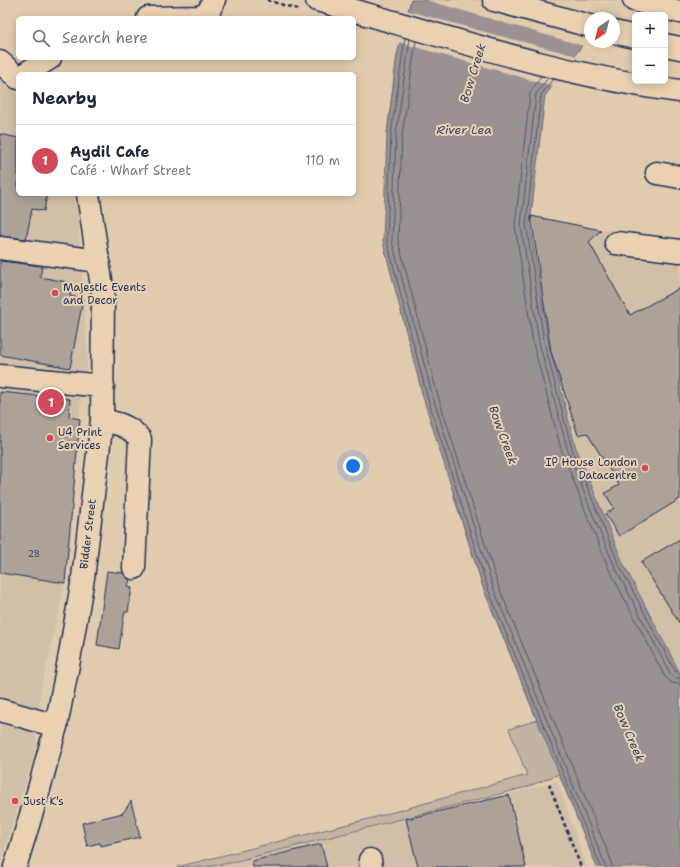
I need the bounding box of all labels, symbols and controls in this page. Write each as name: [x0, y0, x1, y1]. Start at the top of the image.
north arrow: [584, 12, 620, 48]
map controls: [632, 12, 668, 84]
button: +: [632, 12, 668, 48]
search box: [16, 16, 356, 60]
icon: search: [30, 27, 52, 49]
text: Search here: [62, 28, 148, 48]
water label: Bow Creek: [456, 41, 490, 105]
button: −: [632, 48, 668, 84]
text: Nearby: [32, 87, 97, 109]
water label: River Lea: [436, 122, 492, 138]
text: Aydil Cafe: [70, 142, 150, 162]
text: 1: [42, 152, 48, 169]
text: 110 m: [305, 152, 340, 169]
text: Café · Wharf Street: [70, 162, 191, 179]
place label: Majestic Events and Decor: [63, 280, 146, 308]
marker: Majestic Events and Decor: [50, 288, 60, 298]
pin: 1: [38, 387, 64, 417]
water label: Bow Creek: [485, 403, 521, 467]
place label: U4 Print Services: [58, 425, 102, 453]
marker: U4 Print Services: [45, 433, 55, 443]
place label: IP House London Datacentre: [545, 455, 637, 483]
your location: [343, 456, 363, 476]
marker: IP House London Datacentre: [640, 463, 650, 473]
street label: Bidder Street: [76, 498, 100, 570]
house number: 28: [28, 548, 40, 560]
water label: Bow Creek: [610, 702, 648, 764]
place label: Just K's: [23, 794, 64, 809]
marker: Just K's: [10, 796, 20, 806]

